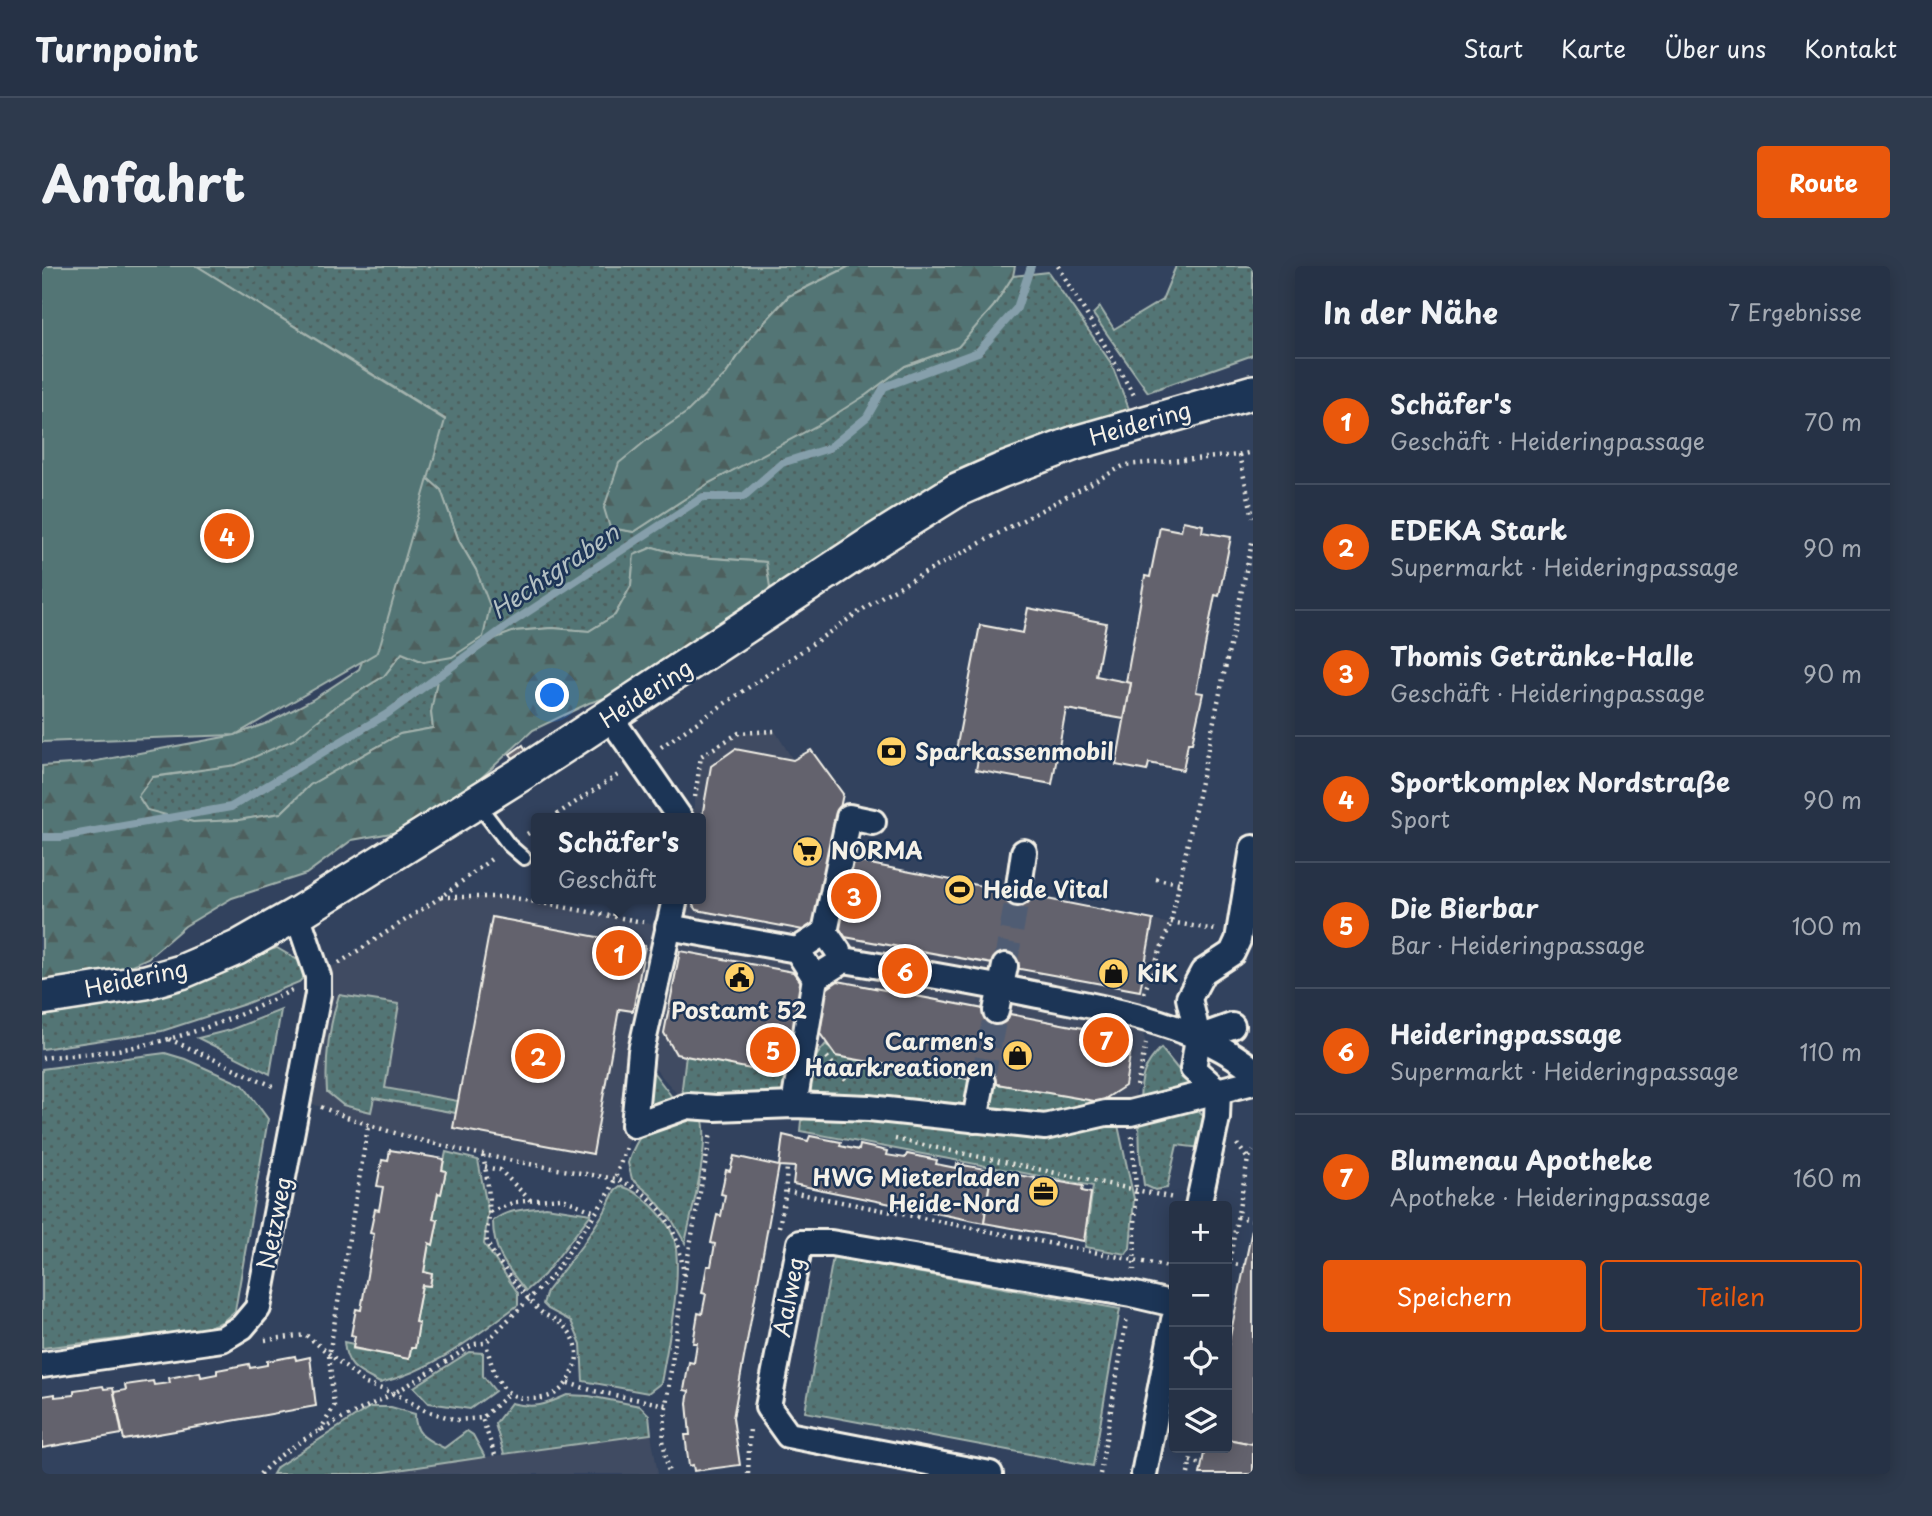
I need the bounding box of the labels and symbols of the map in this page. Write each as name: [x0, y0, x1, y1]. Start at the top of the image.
street label: Heidering: [1084, 391, 1195, 454]
pin: 4: [204, 510, 250, 562]
water label: Hechtgraben: [482, 513, 626, 627]
street label: Heidering: [592, 650, 699, 736]
your location: [535, 678, 569, 712]
place label: Sparkassenmobil: [915, 733, 1114, 768]
bank icon: Sparkassenmobil: [875, 735, 909, 769]
place label: NORMA: [831, 832, 923, 867]
supermarket icon: NORMA: [791, 834, 825, 868]
pin: 3: [831, 870, 877, 922]
place label: Heide Vital: [983, 871, 1108, 906]
sports icon: Heide Vital: [943, 873, 977, 907]
pin: 1: [596, 927, 642, 979]
pin: 6: [882, 945, 928, 997]
street label: Heidering: [81, 950, 191, 1006]
place label: KiK: [1137, 955, 1178, 990]
shop icon: KiK: [1097, 957, 1131, 991]
public building icon: Postamt 52: [722, 960, 756, 994]
place label: Postamt 52: [671, 992, 807, 1027]
pin: 7: [1083, 1014, 1129, 1066]
place label: Carmen's Haarkreationen: [804, 1023, 994, 1084]
pin: 5: [750, 1024, 796, 1076]
pin: 2: [515, 1030, 561, 1082]
shop icon: Carmen's Haarkreationen: [1000, 1038, 1034, 1072]
place label: HWG Mieterladen Heide-Nord: [813, 1159, 1020, 1220]
street label: Netzweg: [247, 1173, 300, 1272]
office icon: HWG Mieterladen Heide-Nord: [1026, 1174, 1060, 1208]
street label: Aalweg: [763, 1254, 812, 1340]

